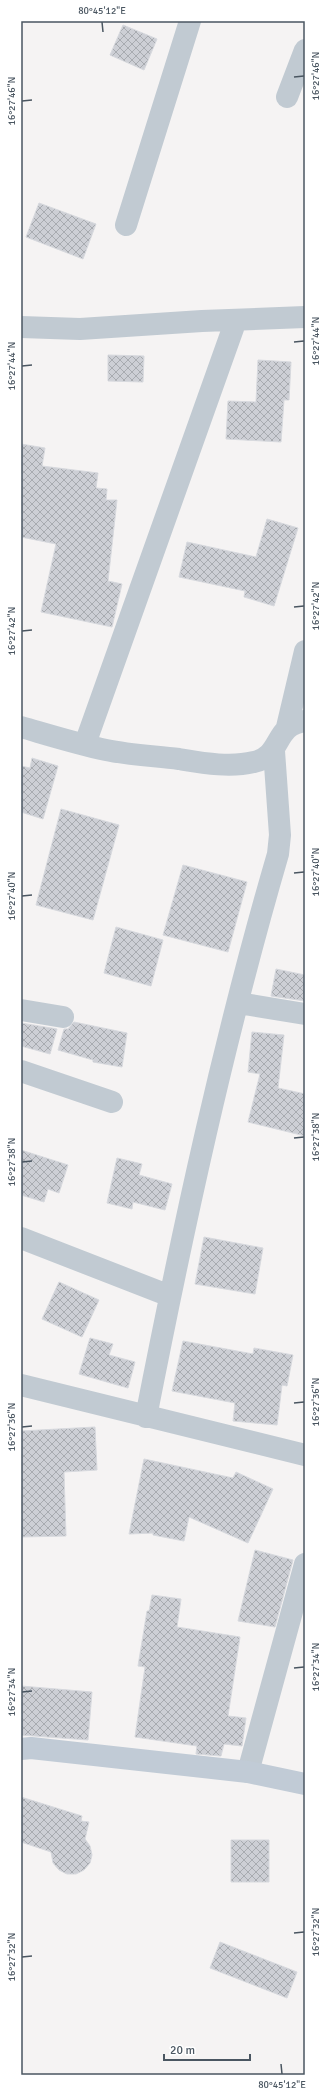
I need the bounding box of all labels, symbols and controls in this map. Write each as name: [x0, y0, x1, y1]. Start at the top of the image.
text: 80°45'12"E: [78, 5, 126, 17]
text: 16°27'46"N: [310, 52, 322, 100]
text: 16°27'46"N: [6, 77, 18, 125]
text: 16°27'44"N: [310, 317, 322, 365]
text: 16°27'44"N: [6, 342, 18, 390]
text: 16°27'42"N: [310, 582, 322, 630]
text: 16°27'42"N: [6, 607, 18, 655]
text: 16°27'40"N: [310, 848, 322, 896]
text: 16°27'40"N: [6, 872, 18, 920]
text: 16°27'38"N: [310, 1113, 322, 1161]
text: 16°27'38"N: [6, 1138, 18, 1186]
text: 16°27'36"N: [310, 1378, 322, 1426]
text: 16°27'36"N: [6, 1403, 18, 1451]
text: 16°27'34"N: [310, 1643, 322, 1691]
text: 16°27'34"N: [6, 1668, 18, 1716]
text: 16°27'32"N: [310, 1908, 322, 1956]
text: 16°27'32"N: [6, 1933, 18, 1981]
scale bar: [164, 2036, 250, 2062]
text: 20 m: [170, 2043, 195, 2058]
text: 80°45'12"E: [258, 2079, 306, 2091]

